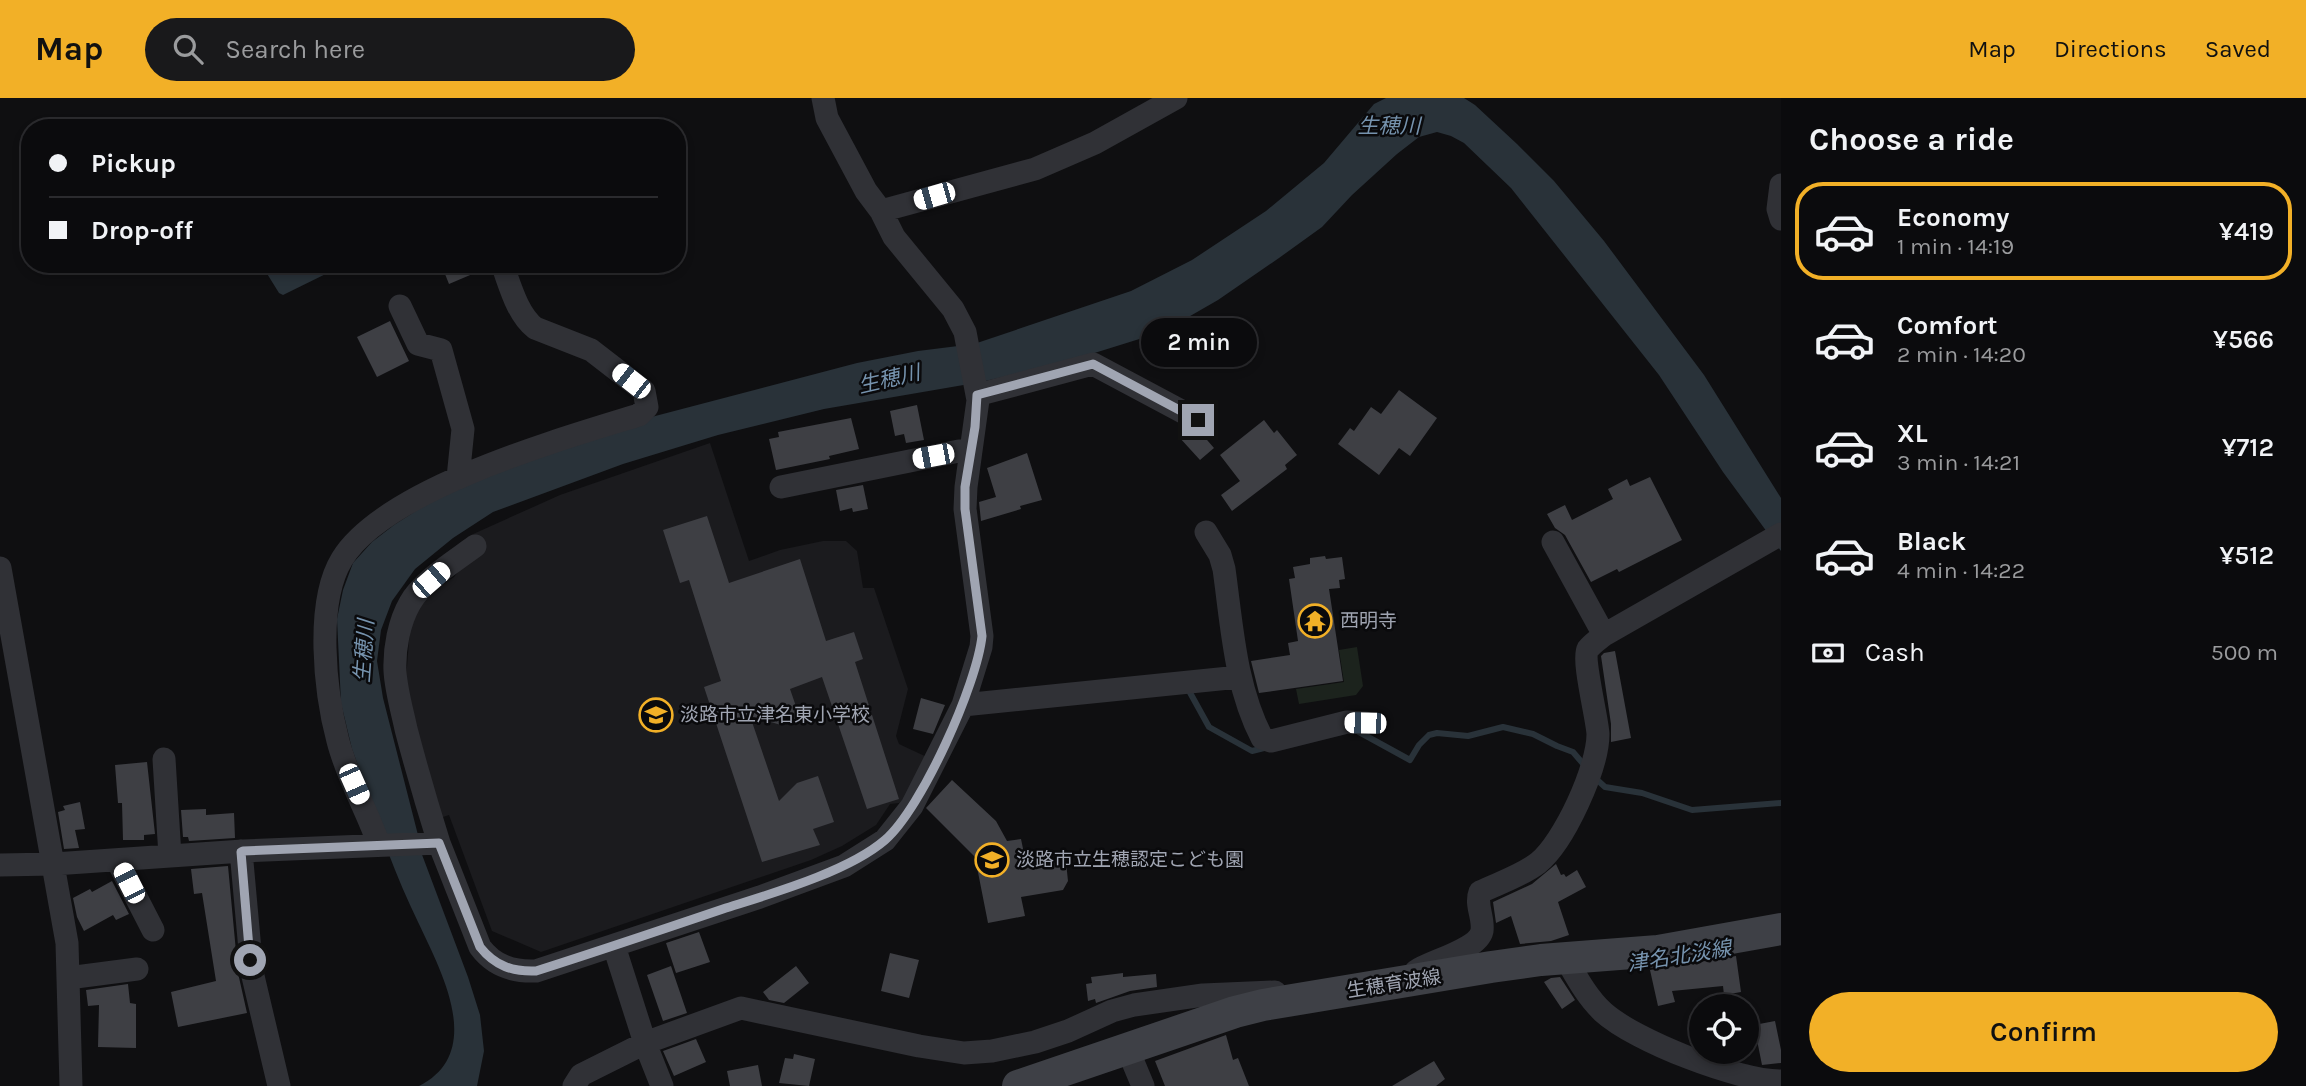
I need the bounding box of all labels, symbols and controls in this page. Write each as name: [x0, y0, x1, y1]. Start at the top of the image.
search box: [145, 18, 635, 81]
text: Map: [35, 30, 103, 68]
icon: search: [169, 30, 207, 68]
text: Search here: [225, 34, 365, 65]
text: Map: [1968, 35, 2016, 63]
text: Directions: [2054, 35, 2167, 63]
text: Saved: [2205, 35, 2271, 63]
water label: 生穂川: [1358, 114, 1422, 138]
text: Choose a ride: [1809, 121, 2014, 158]
text: Pickup: [91, 148, 176, 179]
car: [911, 180, 958, 212]
icon: car: [1813, 200, 1876, 263]
text: Economy: [1897, 202, 2009, 233]
text: Drop-off: [91, 215, 193, 246]
text: ¥419: [2219, 216, 2274, 247]
text: 1 min · 14:19: [1897, 233, 2014, 260]
icon: car: [1813, 308, 1876, 371]
text: Comfort: [1897, 310, 1998, 341]
callout: 2 min: [1140, 318, 1256, 368]
text: ¥566: [2213, 324, 2274, 355]
text: 2 min: [1168, 329, 1230, 356]
text: 2 min · 14:20: [1897, 341, 2026, 368]
car: [608, 360, 655, 402]
water label: 生穂川: [856, 360, 924, 398]
route end: [1182, 404, 1214, 436]
icon: car: [1813, 416, 1876, 479]
text: XL: [1897, 418, 1928, 449]
text: ¥712: [2222, 432, 2274, 463]
car: [911, 442, 956, 470]
text: 3 min · 14:21: [1897, 449, 2020, 476]
icon: car: [1813, 524, 1876, 587]
text: Black: [1897, 526, 1966, 557]
text: ¥512: [2219, 540, 2274, 571]
text: 4 min · 14:22: [1897, 557, 2025, 584]
car: [409, 558, 454, 602]
temple icon: 西明寺: [1296, 602, 1334, 640]
place label: 西明寺: [1340, 610, 1397, 632]
water label: 生穂川: [350, 617, 378, 683]
icon: cash: [1809, 634, 1847, 672]
text: Cash: [1865, 637, 1925, 668]
text: 500 m: [2211, 639, 2278, 666]
school or university icon: 淡路市立津名東小学校: [637, 696, 675, 734]
place label: 淡路市立津名東小学校: [680, 704, 870, 726]
car: [1344, 712, 1387, 734]
car: [336, 761, 373, 807]
school or university icon: 淡路市立生穂認定こども園: [973, 841, 1011, 879]
place label: 淡路市立生穂認定こども園: [1016, 849, 1244, 871]
car: [111, 860, 148, 906]
water label: 津名北淡線: [1625, 935, 1736, 976]
route start: [234, 944, 266, 976]
street label: 生穂育波線: [1345, 966, 1443, 1002]
button: Confirm: [1809, 992, 2278, 1072]
map controls: [1689, 994, 1759, 1064]
button: locate: [1689, 994, 1759, 1064]

